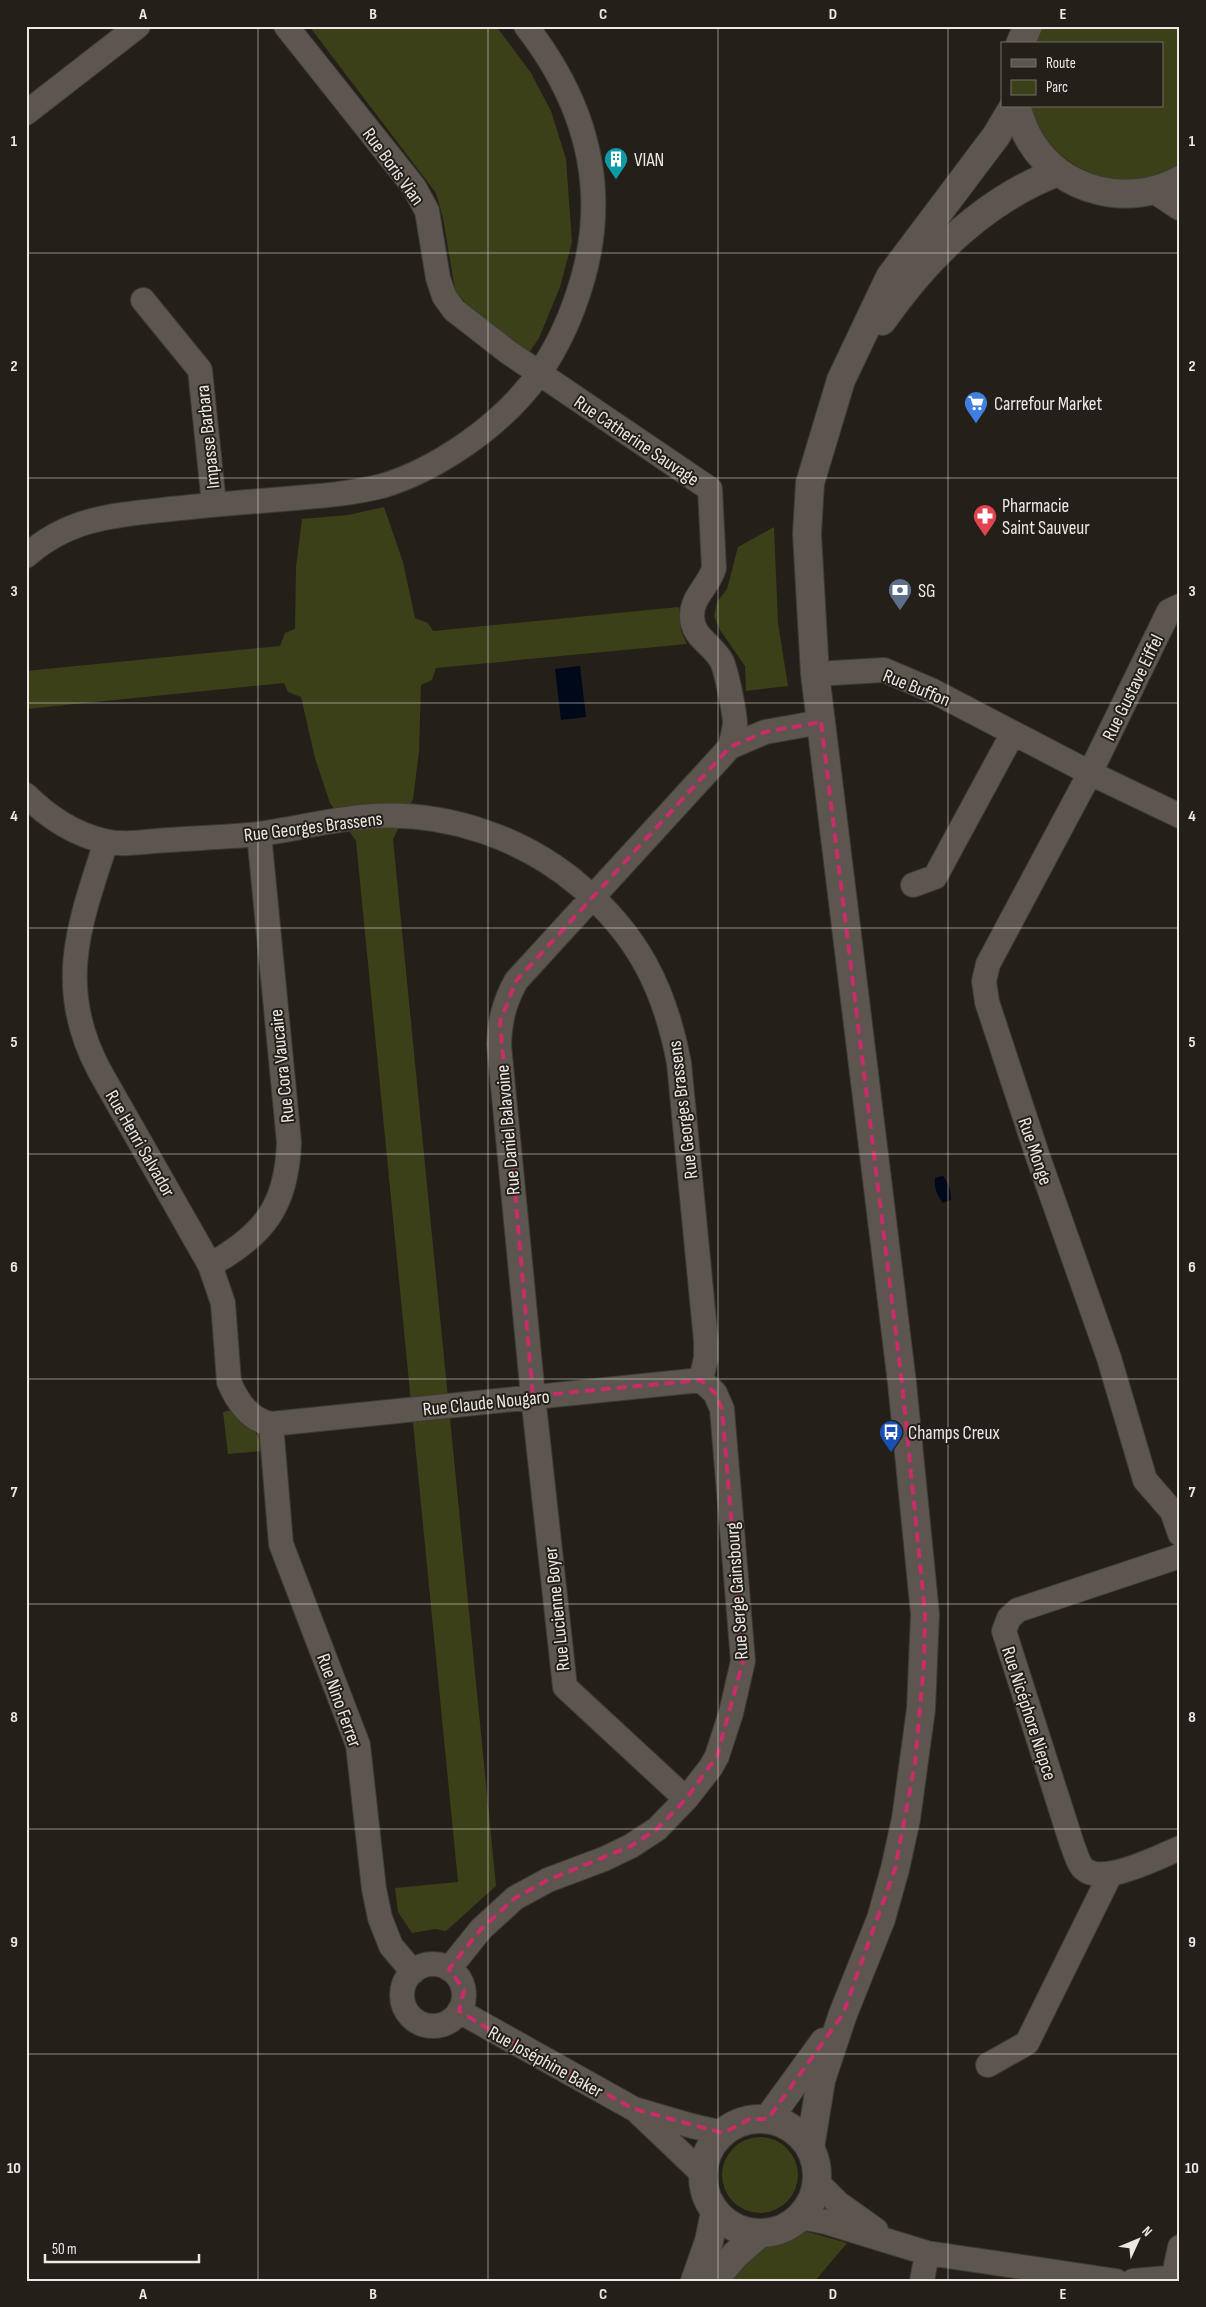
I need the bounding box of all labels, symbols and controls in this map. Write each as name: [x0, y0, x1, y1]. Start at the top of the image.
text: A: [138, 5, 147, 24]
text: B: [369, 5, 377, 24]
text: C: [599, 5, 607, 24]
text: D: [829, 5, 837, 24]
text: E: [1060, 5, 1067, 24]
legend: [1001, 42, 1164, 108]
text: Route: [1046, 54, 1076, 73]
text: Parc: [1046, 78, 1068, 97]
street label: Rue Boris Vian: [357, 124, 429, 210]
text: 1: [11, 132, 18, 151]
text: 1: [1189, 132, 1196, 151]
building icon: VIAN: [603, 146, 629, 180]
place label: VIAN: [634, 149, 664, 172]
text: 2: [10, 357, 18, 376]
text: 2: [1188, 357, 1196, 376]
street label: Impasse Barbara: [192, 384, 225, 490]
supermarket icon: Carrefour Market: [963, 390, 989, 424]
street label: Rue Catherine Sauvage: [569, 391, 703, 492]
place label: Carrefour Market: [994, 393, 1102, 416]
place label: Pharmacie Saint Sauveur: [1002, 495, 1090, 540]
pharmacy icon: Pharmacie Saint Sauveur: [972, 503, 998, 537]
bank icon: SG: [887, 577, 913, 611]
place label: SG: [918, 580, 936, 603]
text: 3: [10, 582, 18, 601]
text: 3: [1188, 582, 1196, 601]
street label: Rue Gustave Eiffel: [1098, 631, 1169, 745]
street label: Rue Buffon: [880, 665, 953, 712]
text: 4: [10, 807, 18, 826]
text: 4: [1188, 807, 1196, 826]
street label: Rue Georges Brassens: [243, 808, 384, 847]
street label: Rue Cora Vaucaire: [265, 1008, 300, 1124]
text: 5: [10, 1033, 18, 1052]
text: 5: [1188, 1033, 1196, 1052]
street label: Rue Georges Brassens: [664, 1039, 703, 1180]
street label: Rue Daniel Balavoine: [491, 1064, 526, 1196]
street label: Rue Henri Salvador: [100, 1086, 180, 1202]
street label: Rue Monge: [1012, 1115, 1057, 1188]
text: 6: [10, 1258, 18, 1277]
text: 6: [1188, 1258, 1196, 1277]
street label: Rue Claude Nougaro: [422, 1385, 551, 1422]
bus stop icon: Champs Creux: [878, 1419, 904, 1453]
place label: Champs Creux: [908, 1422, 1000, 1445]
text: 7: [11, 1483, 18, 1502]
text: 7: [1189, 1483, 1196, 1502]
street label: Rue Serge Gainsbourg: [721, 1521, 754, 1660]
street label: Rue Lucienne Boyer: [539, 1545, 575, 1672]
street label: Rue Nicéphore Niepce: [996, 1644, 1061, 1783]
street label: Rue Nino Ferrer: [311, 1651, 366, 1751]
text: 8: [10, 1708, 18, 1727]
text: 8: [1188, 1708, 1196, 1727]
text: 9: [10, 1933, 18, 1952]
text: 9: [1188, 1933, 1196, 1952]
street label: Rue Joséphine Baker: [484, 2021, 607, 2104]
text: 10: [7, 2159, 21, 2178]
text: 10: [1185, 2159, 1199, 2178]
north arrow: [1114, 2214, 1164, 2264]
text: N: [1138, 2223, 1156, 2240]
scale bar: [45, 2232, 199, 2264]
text: 50 m: [52, 2240, 77, 2259]
text: A: [138, 2285, 147, 2304]
text: B: [369, 2285, 377, 2304]
text: C: [599, 2285, 607, 2304]
text: D: [829, 2285, 837, 2304]
text: E: [1060, 2285, 1067, 2304]

